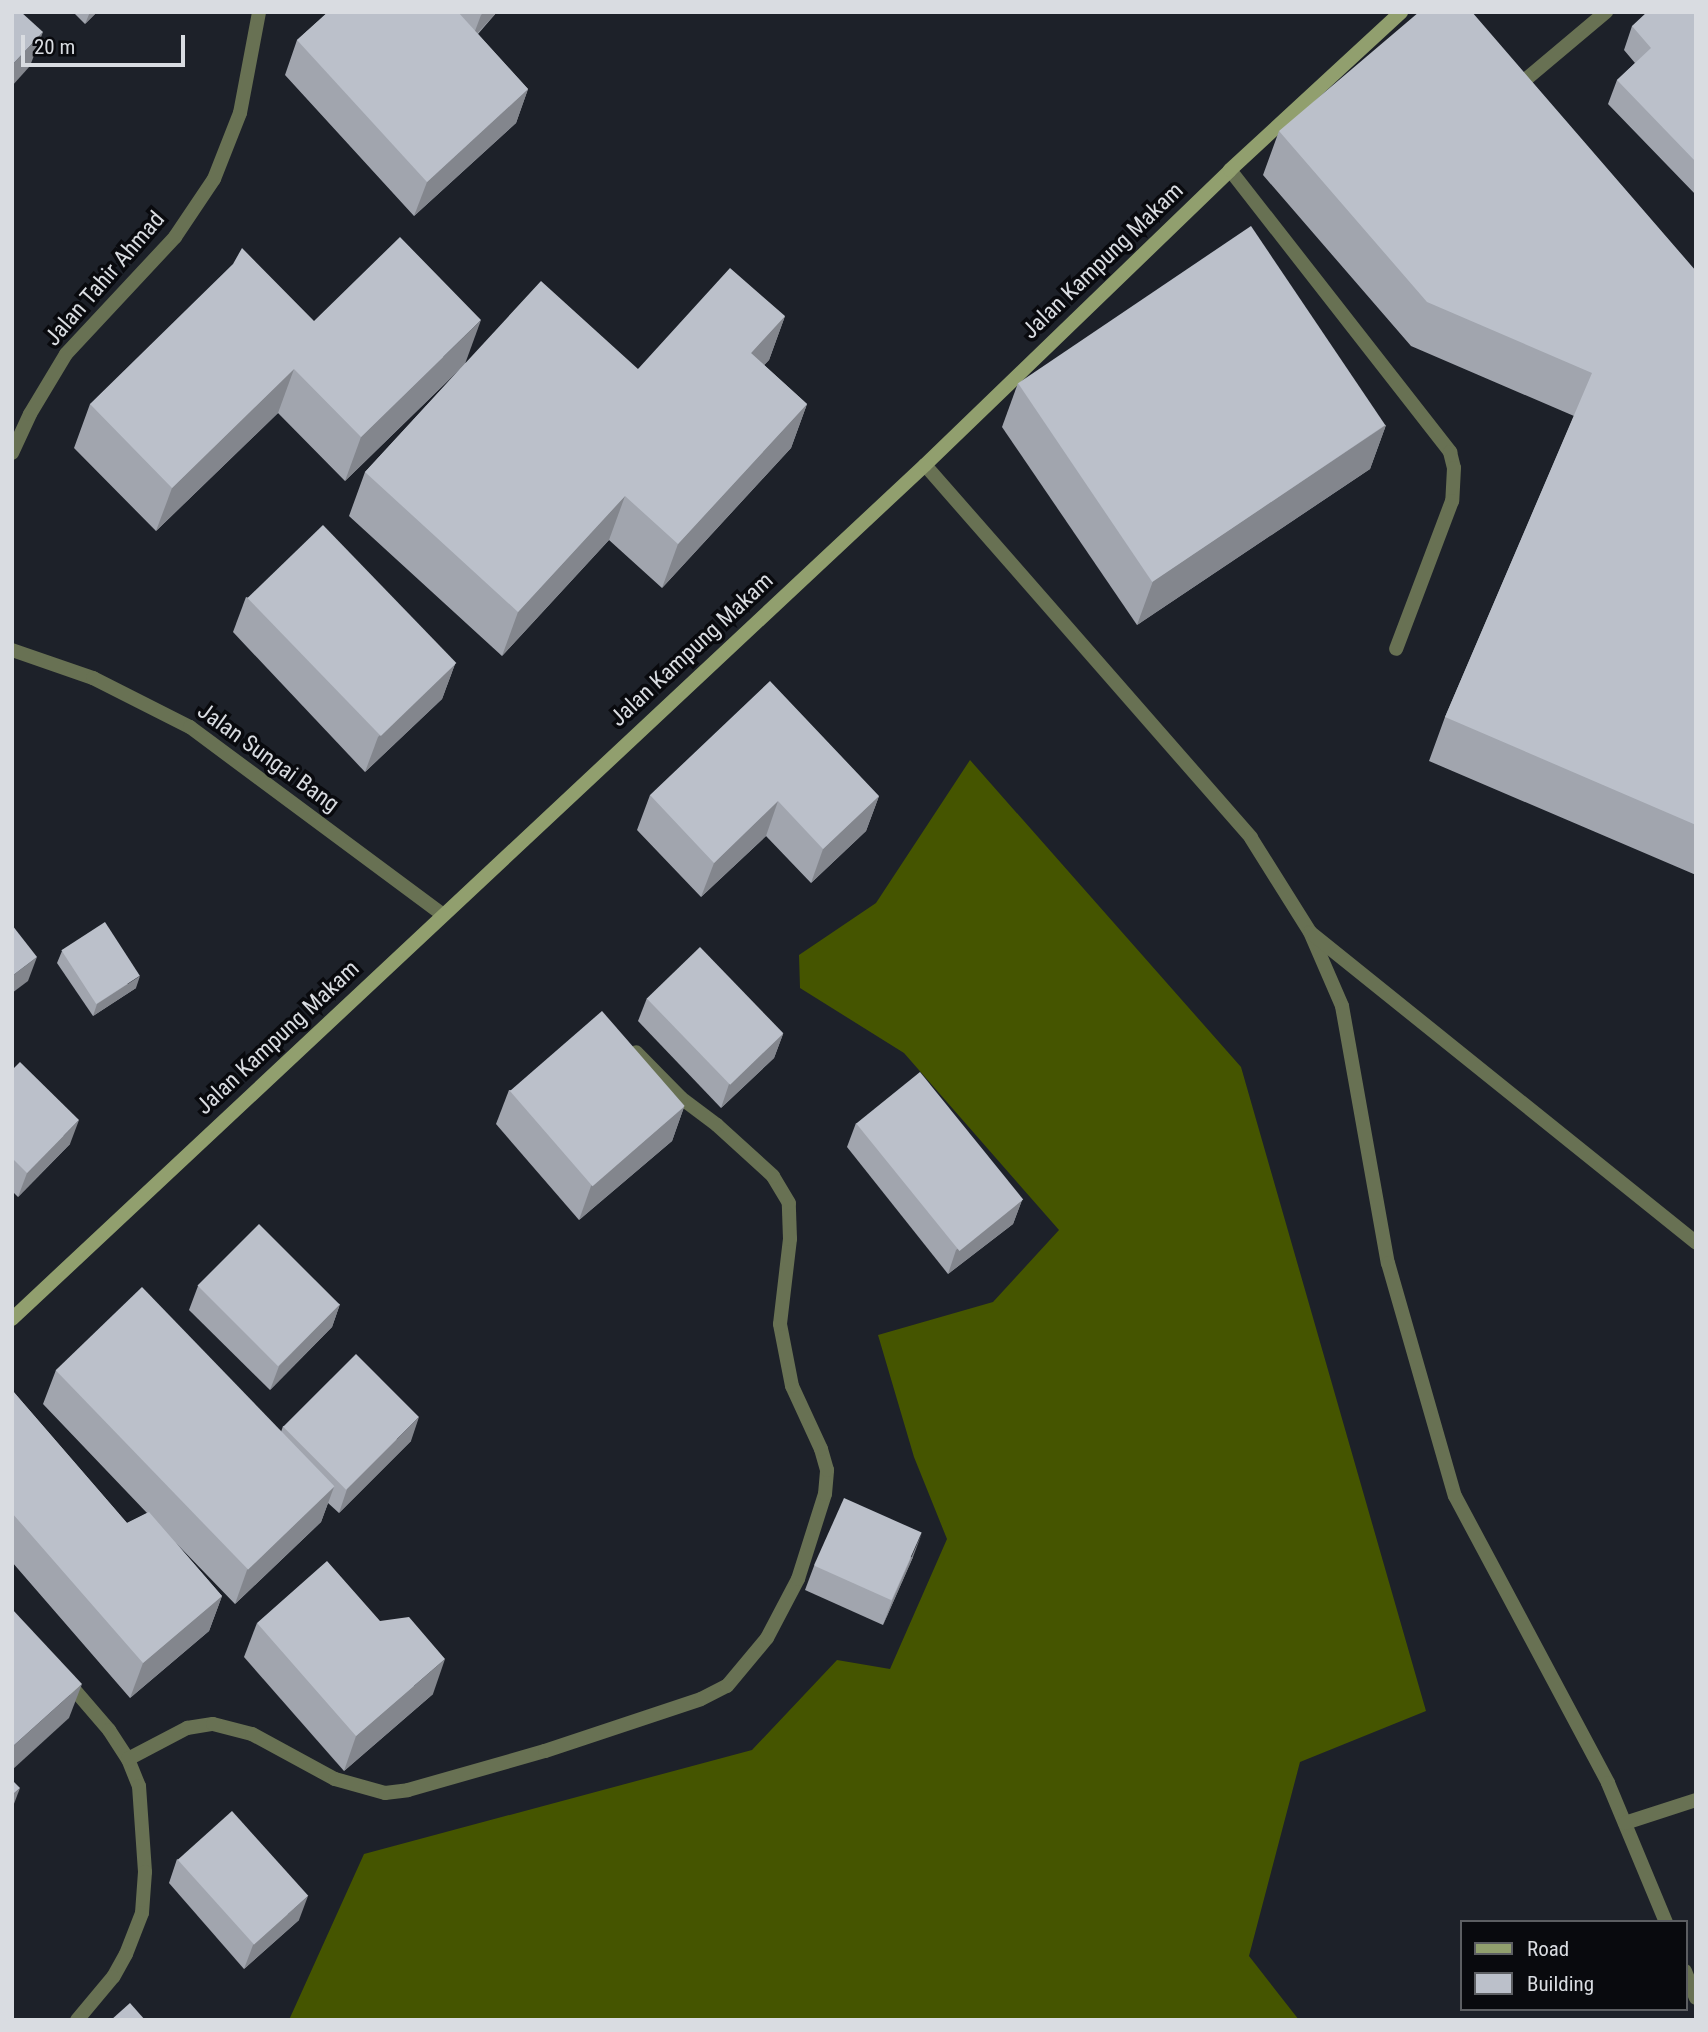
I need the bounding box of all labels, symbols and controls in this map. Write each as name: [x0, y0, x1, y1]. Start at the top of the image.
scale bar: [24, 21, 189, 65]
text: 20 m: [34, 35, 75, 59]
street label: Jalan Kampung Makam: [1017, 177, 1189, 345]
street label: Jalan Tahir Ahmad: [39, 206, 171, 352]
street label: Jalan Kampung Makam: [605, 567, 779, 733]
street label: Jalan Sungai Bang: [192, 697, 344, 819]
street label: Jalan Kampung Makam: [191, 955, 365, 1121]
legend: [1460, 1920, 1687, 2011]
text: Road: [1527, 1937, 1569, 1961]
text: Building: [1527, 1972, 1594, 1996]

